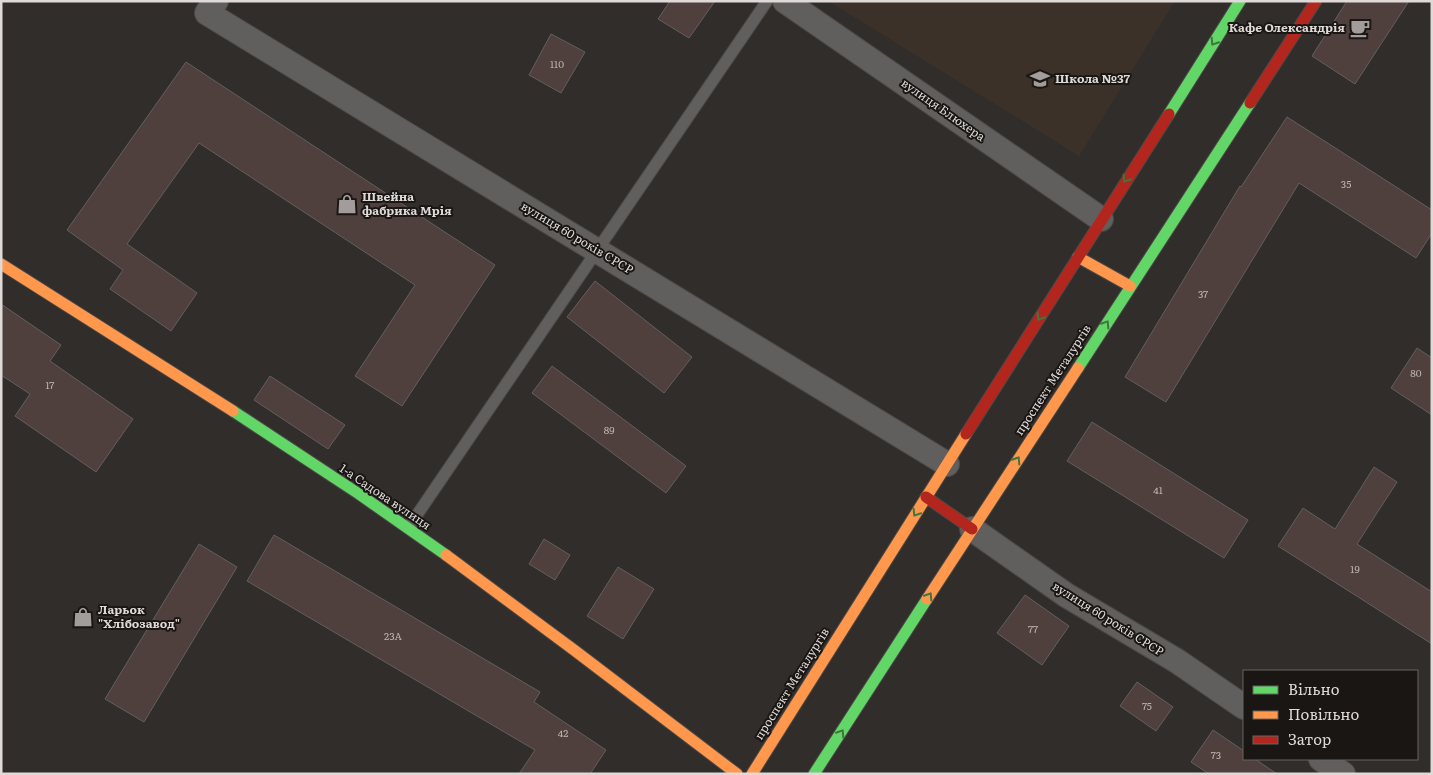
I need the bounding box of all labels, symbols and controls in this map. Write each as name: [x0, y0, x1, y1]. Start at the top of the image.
cafe icon: Кафе Олександрія: [1349, 17, 1371, 39]
place label: Кафе Олександрія: [1229, 18, 1345, 36]
one-way arrow: [1211, 37, 1220, 46]
house number: 110: [550, 56, 564, 71]
school or university icon: Школа №37: [1029, 68, 1051, 90]
place label: Школа №37: [1055, 69, 1130, 87]
street label: вулиця Блюхера: [898, 73, 990, 145]
one-way arrow: [1123, 174, 1133, 183]
house number: 35: [1341, 176, 1351, 191]
place label: Швейна фабрика Мрія: [362, 187, 452, 219]
shop icon: Швейна фабрика Мрія: [336, 193, 358, 215]
street label: вулиця 60 років СРСР: [518, 196, 637, 278]
house number: 37: [1198, 286, 1208, 301]
one-way arrow: [1036, 311, 1046, 320]
street label: проспект Металургів: [1009, 320, 1095, 438]
one-way arrow: [1100, 320, 1109, 329]
house number: 80: [1410, 365, 1422, 380]
house number: 17: [46, 377, 54, 392]
house number: 89: [604, 422, 614, 437]
one-way arrow: [1011, 456, 1021, 465]
street label: 1-а Садова вулиця: [336, 459, 435, 534]
house number: 41: [1153, 482, 1163, 497]
one-way arrow: [912, 508, 922, 517]
house number: 19: [1350, 561, 1360, 576]
street label: вулиця 60 років СРСР: [1049, 577, 1168, 660]
one-way arrow: [923, 593, 932, 602]
place label: Ларьок "Хлібозавод": [98, 600, 180, 632]
shop icon: Ларьок "Хлібозавод": [72, 606, 94, 628]
house number: 77: [1028, 621, 1038, 636]
street label: проспект Металургів: [749, 624, 833, 743]
house number: 23А: [384, 628, 403, 643]
legend: [1243, 670, 1418, 760]
text: Вільно: [1288, 677, 1340, 700]
house number: 75: [1142, 698, 1152, 713]
text: Повільно: [1288, 702, 1360, 725]
house number: 42: [558, 725, 568, 740]
text: Затор: [1288, 727, 1331, 750]
one-way arrow: [834, 729, 844, 738]
house number: 73: [1211, 747, 1221, 762]

